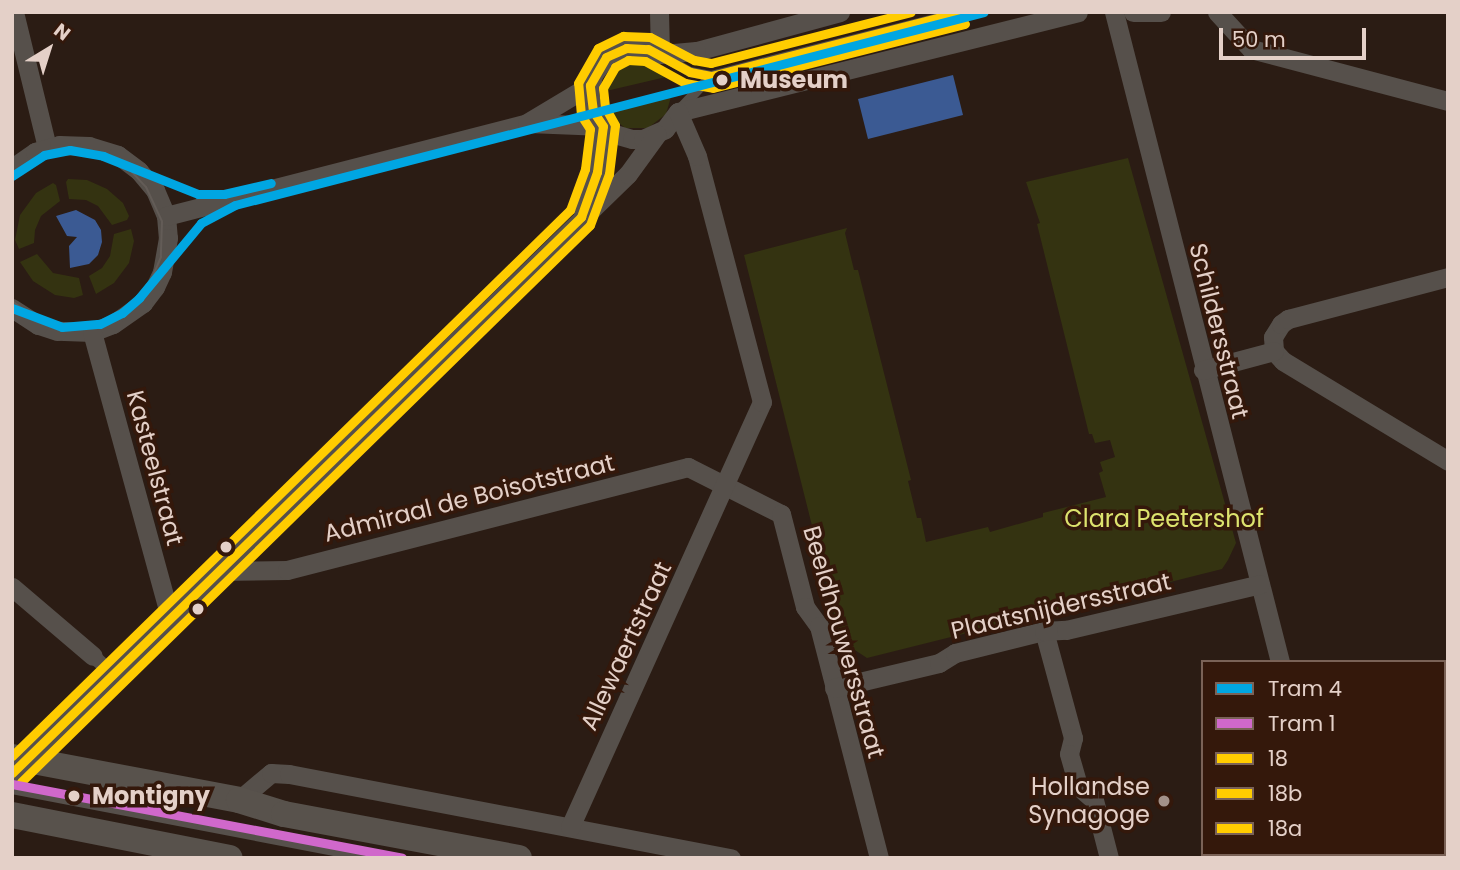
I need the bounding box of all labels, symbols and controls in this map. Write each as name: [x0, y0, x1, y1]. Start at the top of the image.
north arrow: [14, 14, 84, 84]
scale bar: [1222, 14, 1369, 58]
text: N: [48, 17, 76, 47]
text: 50 m: [1232, 25, 1286, 54]
place label: Museum: [740, 66, 848, 94]
marker: Museum: [711, 69, 733, 91]
street label: Schildersstraat: [1183, 240, 1255, 422]
street label: Kasteelstraat: [121, 388, 189, 548]
street label: Admiraal de Boisotstraat: [321, 448, 617, 548]
park label: Clara Peetershof: [1064, 505, 1264, 533]
street label: Beeldhouwersstraat: [797, 523, 891, 761]
unlabelled marker: [219, 540, 233, 554]
street label: Allewaertstraat: [574, 557, 678, 735]
street label: Plaatsnijdersstraat: [948, 567, 1174, 645]
unlabelled marker: [191, 602, 205, 616]
legend: [1201, 660, 1446, 856]
text: Tram 4: [1268, 674, 1342, 703]
text: Tram 1: [1268, 709, 1335, 738]
text: 18: [1268, 744, 1288, 773]
place label: Hollandse Synagoge: [1028, 773, 1150, 829]
text: 18b: [1268, 779, 1302, 808]
place label: Montigny: [92, 782, 210, 810]
marker: Montigny: [63, 785, 85, 807]
marker: Hollandse Synagoge: [1156, 793, 1172, 809]
text: 18a: [1268, 814, 1302, 843]

